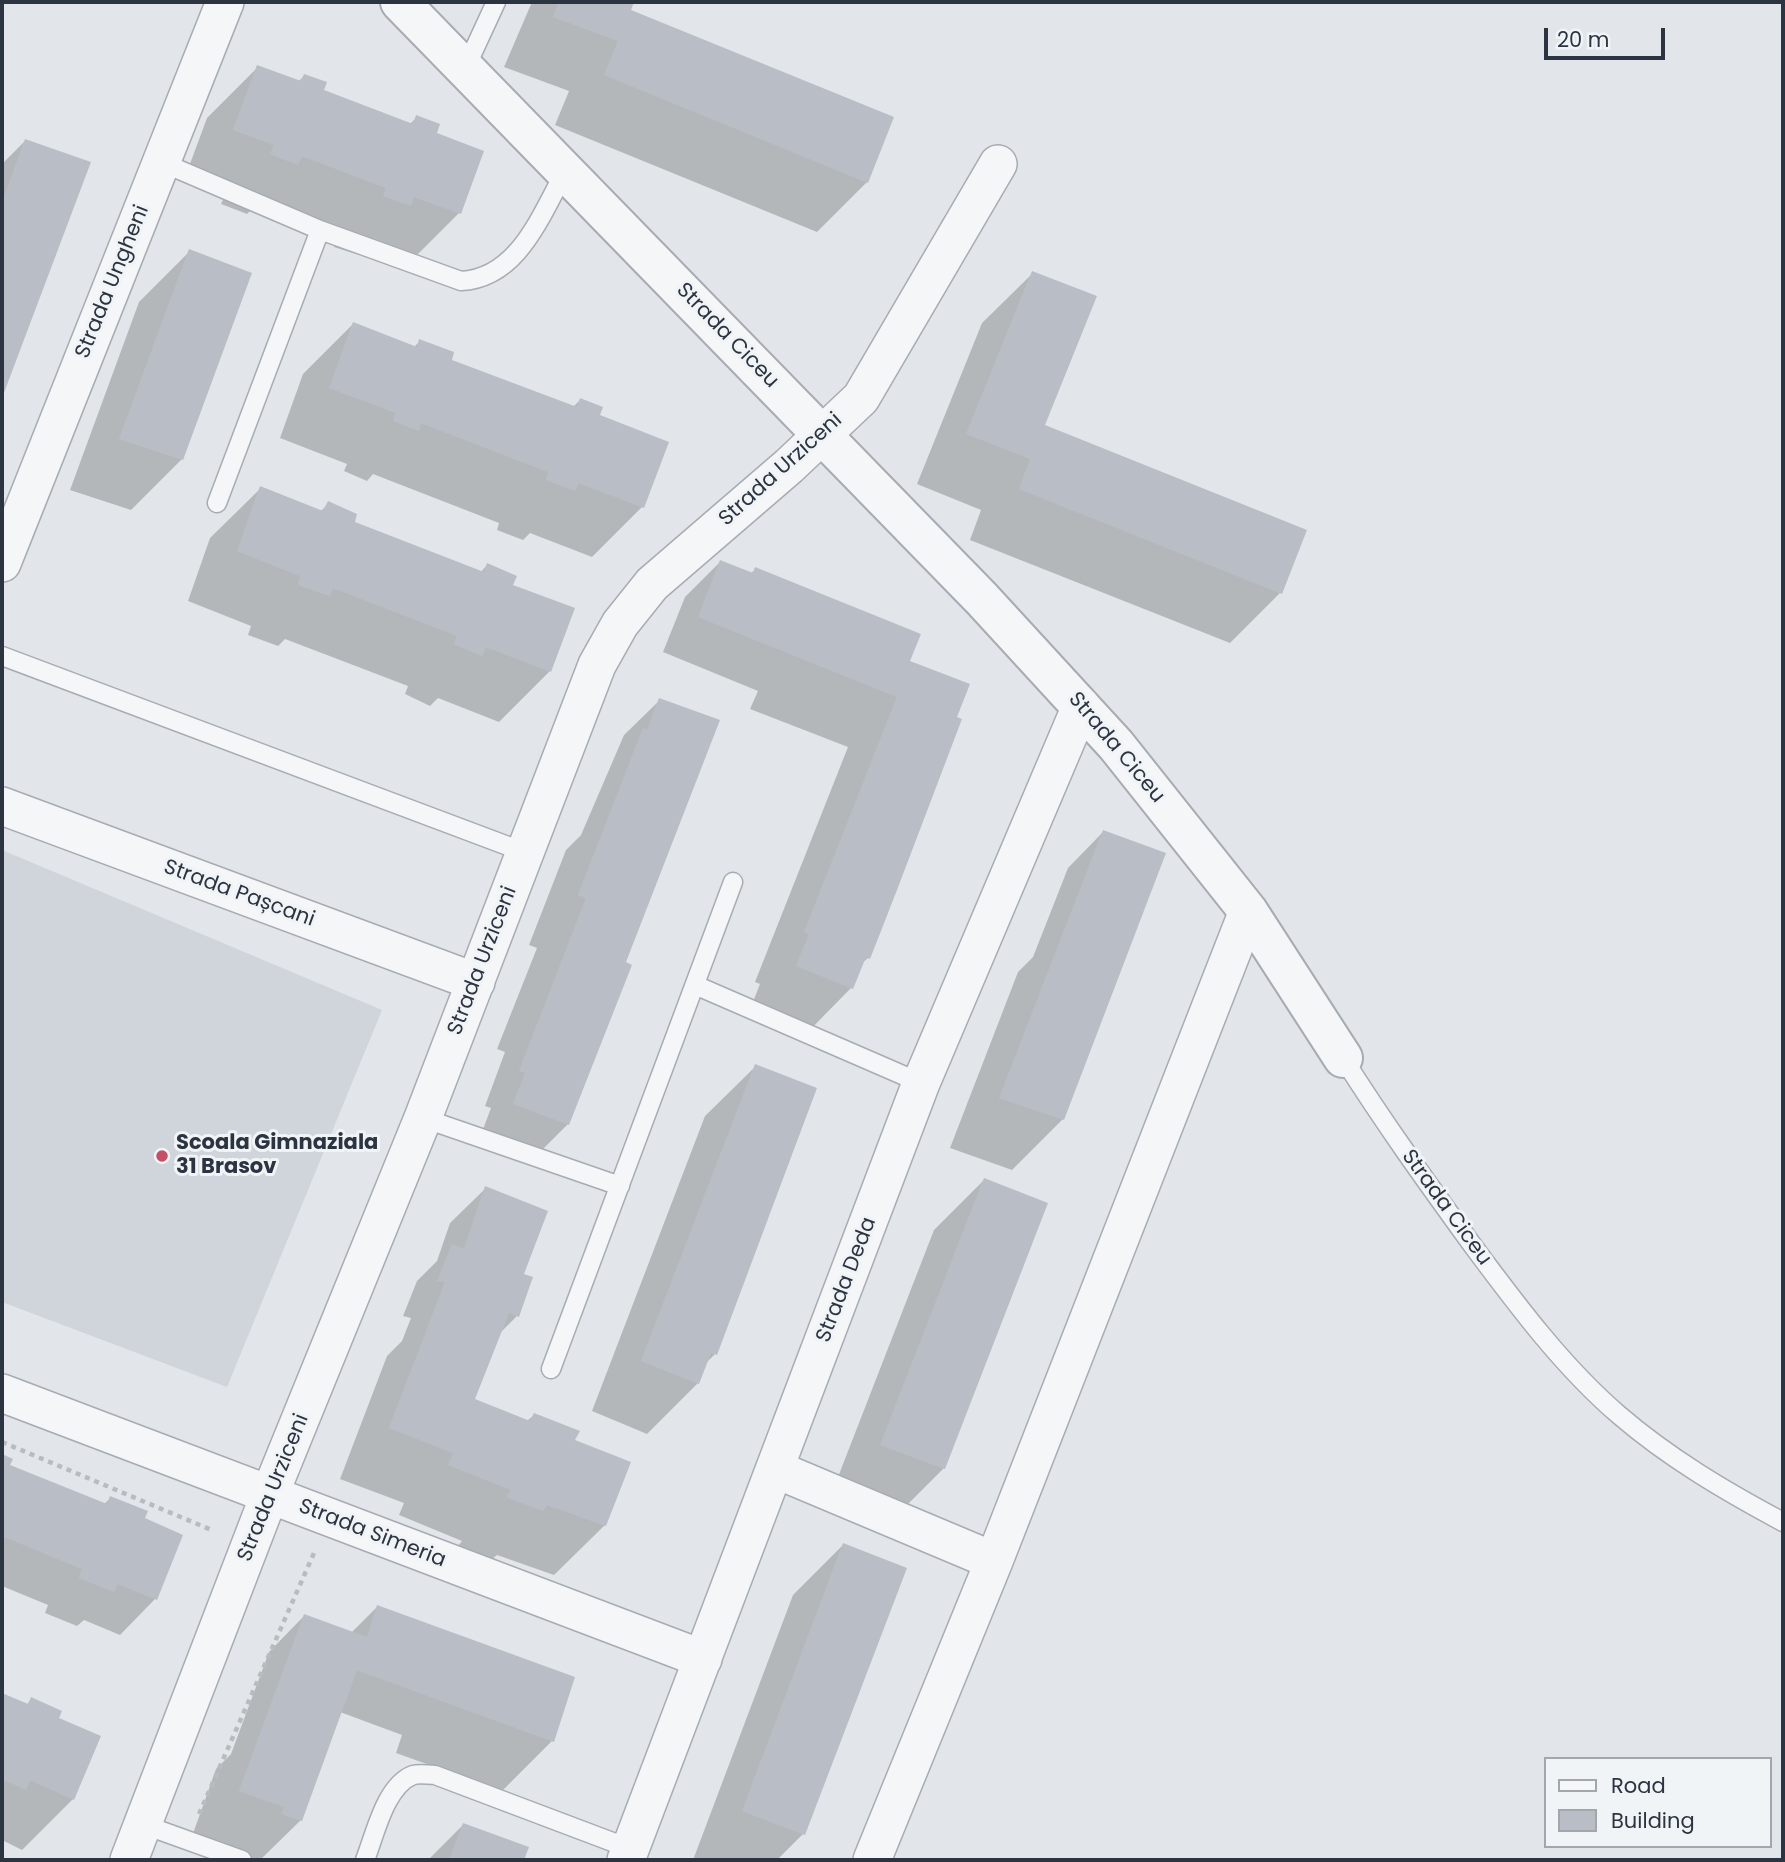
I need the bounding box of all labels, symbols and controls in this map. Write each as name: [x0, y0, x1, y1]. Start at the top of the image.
scale bar: [1547, 14, 1668, 58]
text: 20 m: [1557, 25, 1610, 54]
street label: Strada Ungheni: [71, 202, 155, 362]
street label: Strada Ciceu: [670, 278, 784, 394]
street label: Strada Urziceni: [714, 408, 848, 532]
street label: Strada Ciceu: [1062, 688, 1170, 808]
street label: Strada Pașcani: [160, 855, 318, 933]
street label: Strada Urziceni: [443, 883, 523, 1039]
place label: Scoala Gimnaziala 31 Brasov: [176, 1131, 378, 1181]
street label: Strada Ciceu: [1396, 1145, 1496, 1271]
marker: Scoala Gimnaziala 31 Brasov: [154, 1148, 170, 1164]
street label: Strada Deda: [812, 1214, 882, 1346]
street label: Strada Urziceni: [233, 1410, 315, 1566]
street label: Strada Simeria: [295, 1494, 449, 1574]
legend: [1544, 1757, 1771, 1848]
text: Road: [1611, 1771, 1666, 1800]
text: Building: [1611, 1806, 1695, 1835]

